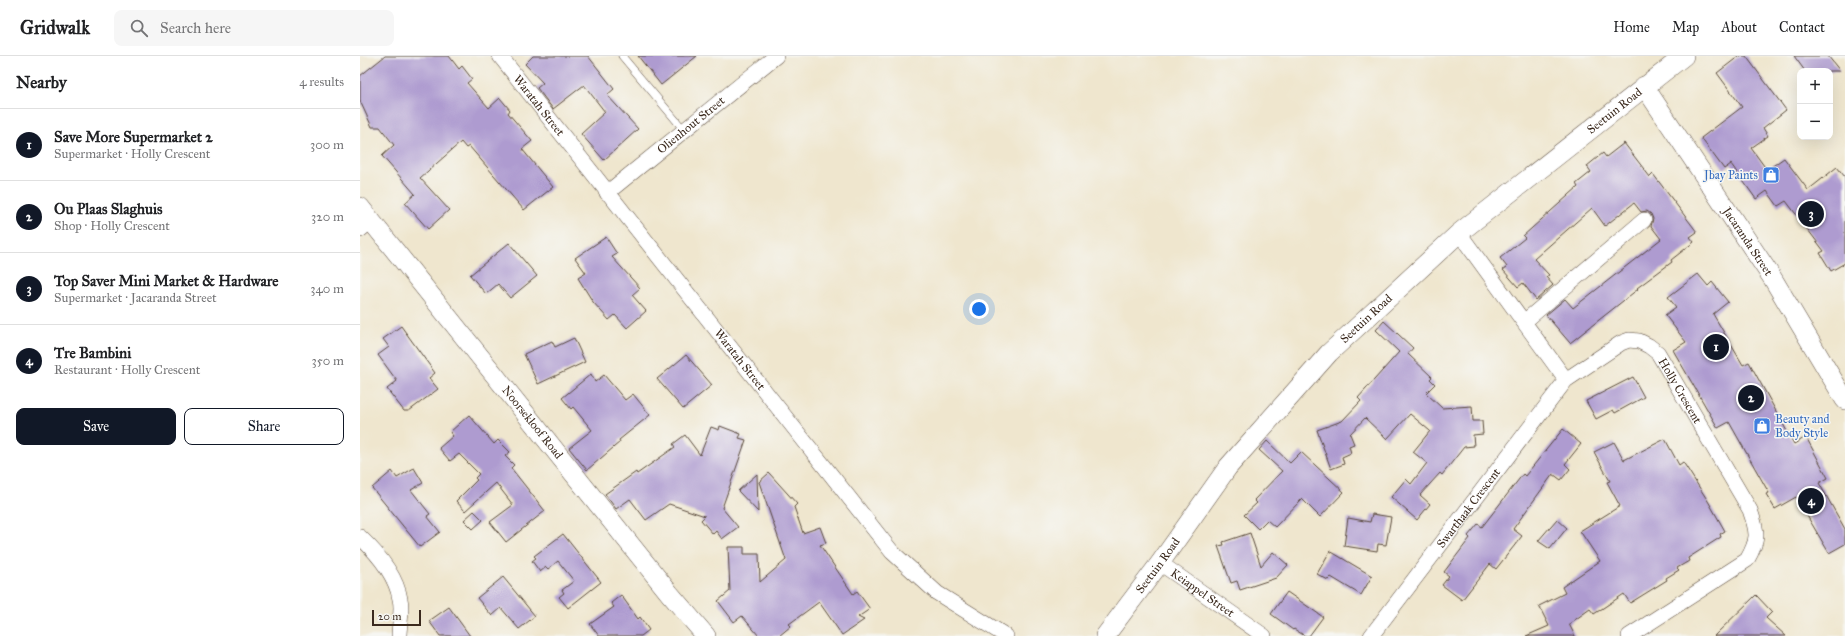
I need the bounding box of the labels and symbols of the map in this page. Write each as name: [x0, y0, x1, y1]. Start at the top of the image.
street label: Waratah Street: [511, 72, 568, 139]
street label: Seetuin Road: [1584, 85, 1645, 137]
street label: Olienhout Street: [654, 93, 728, 157]
shop icon: Jbay Paints: [1761, 165, 1781, 185]
place label: Jbay Paints: [1702, 168, 1758, 183]
pin: 3: [1798, 199, 1824, 229]
street label: Jacaranda Street: [1718, 203, 1776, 279]
street label: Seetuin Road: [1337, 291, 1395, 346]
your location: [969, 299, 989, 319]
street label: Waratah Street: [712, 326, 769, 394]
pin: 1: [1703, 332, 1729, 362]
street label: Holly Crescent: [1655, 355, 1705, 427]
street label: Noorsekloof Road: [499, 383, 566, 462]
pin: 2: [1738, 383, 1764, 413]
place label: Beauty and Body Style: [1775, 412, 1829, 440]
shop icon: Beauty and Body Style: [1752, 416, 1772, 436]
street label: Swarthaak Crescent: [1434, 465, 1504, 550]
pin: 4: [1798, 486, 1824, 516]
street label: Seetuin Road: [1133, 535, 1183, 596]
street label: Keiappel Street: [1168, 566, 1238, 620]
scale bar: [372, 608, 421, 627]

